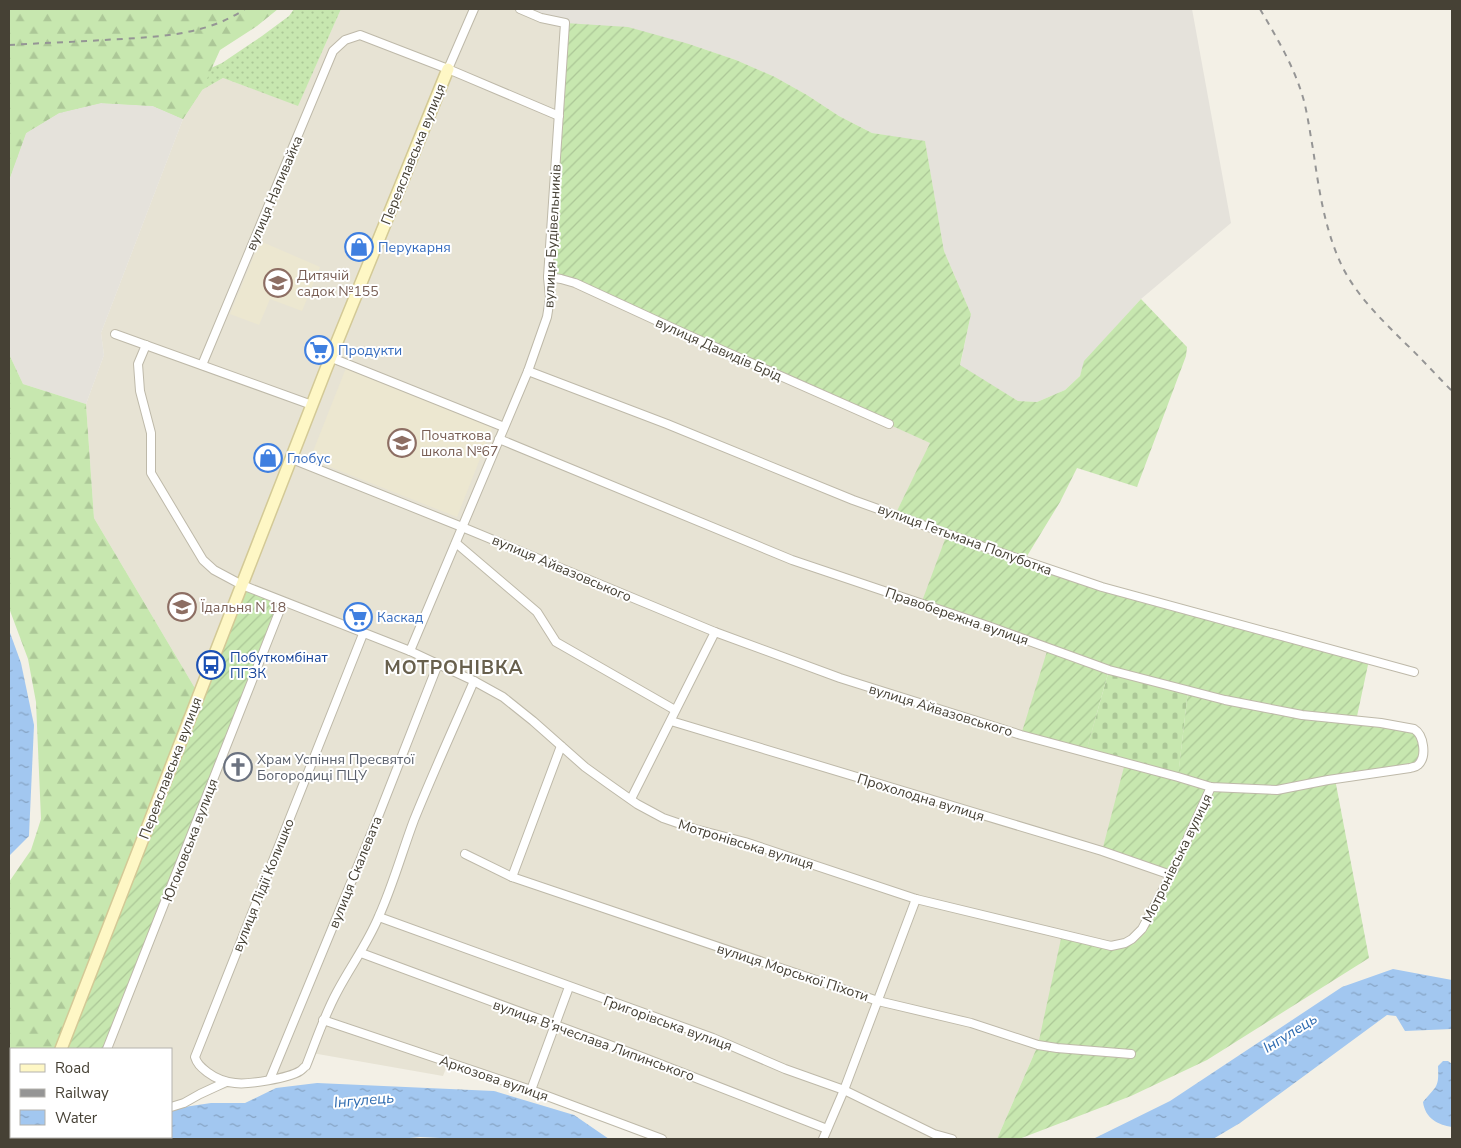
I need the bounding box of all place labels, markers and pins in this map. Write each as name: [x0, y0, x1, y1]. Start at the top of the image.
shop icon: Перукарня: [344, 232, 374, 262]
place label: Перукарня: [378, 238, 451, 257]
place label: Дитячій садок №155: [297, 266, 379, 301]
school or university icon: Дитячій садок №155: [263, 268, 293, 298]
supermarket icon: Продукти: [304, 335, 334, 365]
place label: Продукти: [338, 341, 402, 360]
place label: Початкова школа №67: [421, 426, 498, 461]
school or university icon: Початкова школа №67: [387, 428, 417, 458]
shop icon: Глобус: [253, 443, 283, 473]
place label: Глобус: [287, 449, 331, 468]
school or university icon: Їдальня N 18: [167, 592, 197, 622]
place label: Їдальня N 18: [200, 598, 286, 617]
supermarket icon: Каскад: [343, 602, 373, 632]
place label: Каскад: [377, 608, 423, 627]
place label: Побуткомбінат ПГЗК: [230, 648, 329, 683]
bus stop icon: Побуткомбінат ПГЗК: [196, 650, 226, 680]
place label: Храм Успіння Пресвятої Богородиці ПЦУ: [257, 750, 415, 785]
church icon: Храм Успіння Пресвятої Богородиці ПЦУ: [223, 752, 253, 782]

